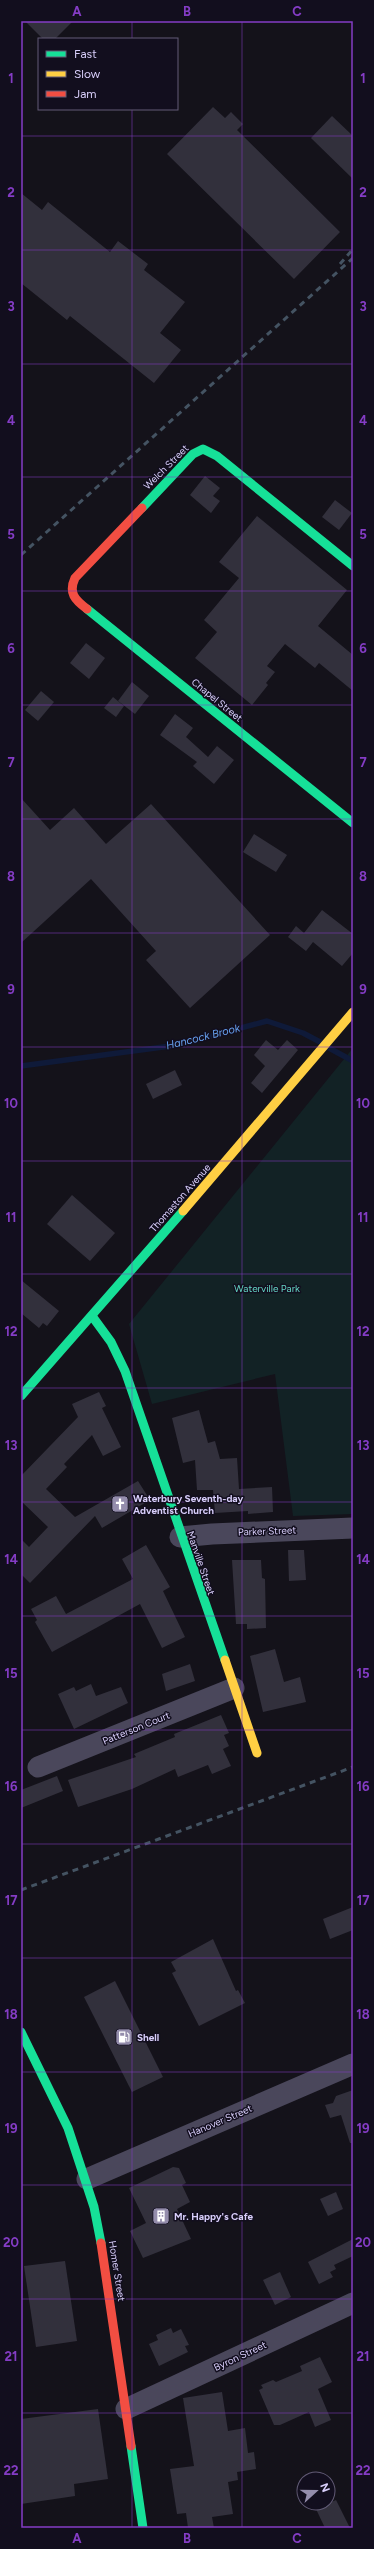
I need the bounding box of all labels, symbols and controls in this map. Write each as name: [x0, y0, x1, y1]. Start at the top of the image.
text: A: [72, 4, 82, 19]
text: B: [183, 4, 191, 19]
text: C: [292, 4, 302, 19]
legend: [38, 38, 178, 110]
text: Fast: [74, 47, 97, 61]
text: Slow: [74, 67, 101, 81]
text: 1: [8, 71, 14, 86]
text: 1: [360, 71, 366, 86]
text: Jam: [74, 87, 97, 101]
text: 2: [7, 185, 15, 200]
text: 2: [359, 185, 367, 200]
text: 3: [7, 299, 15, 314]
text: 3: [359, 299, 367, 314]
text: 4: [7, 413, 15, 428]
text: 4: [359, 413, 367, 428]
street label: Welch Street: [141, 442, 191, 492]
text: 5: [7, 527, 15, 542]
text: 5: [359, 527, 367, 542]
text: 6: [7, 641, 15, 656]
text: 6: [359, 641, 367, 656]
street label: Chapel Street: [189, 675, 245, 725]
text: 7: [7, 755, 15, 770]
text: 7: [359, 755, 367, 770]
text: 8: [7, 869, 15, 884]
text: 8: [359, 869, 367, 884]
text: 9: [7, 982, 15, 997]
text: 9: [359, 982, 367, 997]
water label: Hancock Brook: [165, 1021, 242, 1052]
text: 10: [4, 1096, 18, 1111]
text: 10: [356, 1096, 370, 1111]
street label: Thomaston Avenue: [147, 1161, 214, 1235]
text: 11: [6, 1210, 16, 1225]
text: 11: [358, 1210, 368, 1225]
park label: Waterville Park: [234, 1282, 300, 1295]
text: 12: [4, 1324, 18, 1339]
text: 12: [356, 1324, 370, 1339]
text: 13: [5, 1438, 17, 1453]
text: 13: [357, 1438, 369, 1453]
place label: Waterbury Seventh-day Adventist Church: [133, 1492, 244, 1517]
church icon: Waterbury Seventh-day Adventist Church: [110, 1494, 130, 1514]
street label: Parker Street: [238, 1523, 297, 1539]
street label: Manville Street: [184, 1529, 218, 1597]
text: 14: [4, 1552, 18, 1567]
text: 14: [356, 1552, 370, 1567]
text: 15: [4, 1666, 18, 1681]
text: 15: [356, 1666, 370, 1681]
street label: Patterson Court: [100, 1709, 172, 1747]
text: 16: [4, 1779, 18, 1794]
text: 16: [356, 1779, 370, 1794]
text: 17: [5, 1893, 17, 1908]
text: 17: [357, 1893, 369, 1908]
text: 18: [4, 2007, 18, 2022]
text: 18: [356, 2007, 370, 2022]
fuel station icon: Shell: [114, 2027, 134, 2047]
place label: Shell: [137, 2031, 159, 2044]
street label: Hanover Street: [186, 2102, 254, 2140]
text: 19: [4, 2121, 18, 2136]
text: 19: [356, 2121, 370, 2136]
building icon: Mr. Happy's Cafe: [151, 2206, 171, 2226]
place label: Mr. Happy's Cafe: [174, 2210, 253, 2223]
text: 20: [3, 2235, 19, 2250]
text: 20: [355, 2235, 371, 2250]
street label: Homer Street: [106, 2240, 128, 2302]
street label: Byron Street: [212, 2338, 269, 2374]
text: 21: [4, 2349, 18, 2364]
text: 21: [356, 2349, 370, 2364]
text: 22: [3, 2463, 19, 2478]
text: 22: [355, 2463, 371, 2478]
north arrow: [296, 2471, 336, 2511]
text: N: [317, 2481, 332, 2494]
text: A: [72, 2531, 82, 2546]
text: B: [183, 2531, 191, 2546]
text: C: [292, 2531, 302, 2546]

